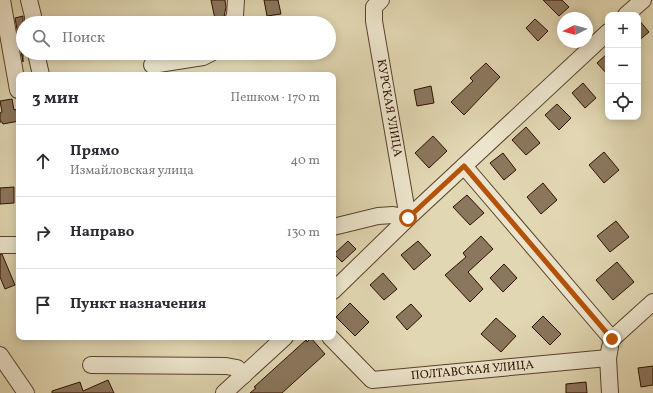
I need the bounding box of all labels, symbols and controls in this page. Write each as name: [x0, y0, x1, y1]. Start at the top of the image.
north arrow: [557, 12, 593, 48]
map controls: [605, 12, 641, 120]
button: +: [605, 12, 641, 48]
search box: [16, 16, 336, 60]
icon: search: [30, 27, 52, 49]
text: Поиск: [62, 28, 105, 49]
button: −: [605, 48, 641, 84]
street label: КУРСКАЯ УЛИЦА: [373, 58, 406, 159]
button: locate: [605, 84, 641, 120]
text: 3 мин: [32, 87, 79, 110]
text: Пешком · 170 m: [231, 89, 320, 107]
text: Прямо: [70, 141, 119, 162]
icon: ahead: [32, 150, 54, 172]
text: 40 m: [291, 152, 320, 170]
text: Измайловская улица: [70, 162, 194, 180]
route start: [399, 209, 417, 227]
icon: right: [32, 222, 54, 244]
text: Направо: [70, 222, 134, 243]
text: 130 m: [287, 224, 320, 242]
icon: arrive: [32, 294, 54, 316]
text: Пункт назначения: [70, 294, 206, 315]
route end: [603, 330, 621, 348]
street label: ПОЛТАВСКАЯ УЛИЦА: [410, 357, 535, 384]

